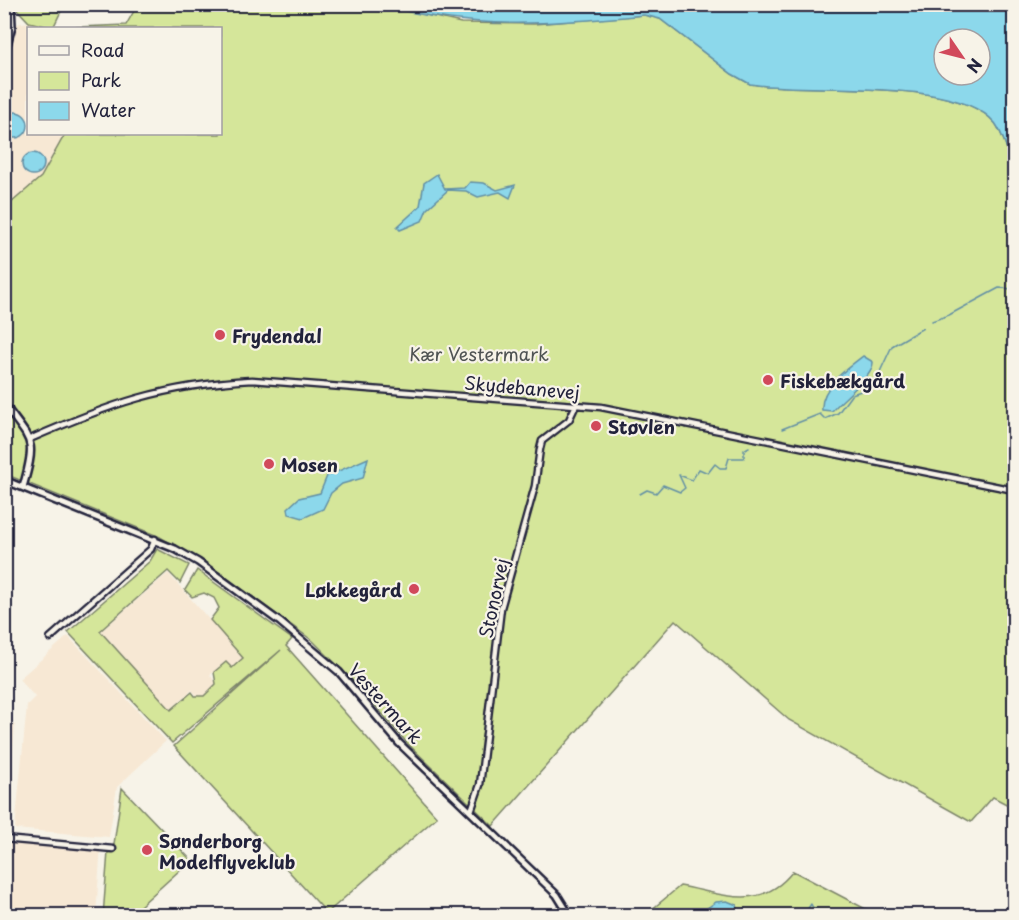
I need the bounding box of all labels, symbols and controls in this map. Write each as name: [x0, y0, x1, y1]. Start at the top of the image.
legend: [27, 27, 222, 135]
north arrow: [932, 27, 992, 87]
text: Road: [81, 36, 125, 63]
text: N: [962, 54, 989, 78]
text: Park: [81, 66, 121, 93]
text: Water: [81, 96, 136, 123]
place label: Frydendal: [232, 322, 322, 349]
marker: Frydendal: [213, 328, 227, 342]
park label: Kær Vestermark: [409, 340, 549, 367]
place label: Fiskebækgård: [780, 367, 905, 394]
street label: Skydebanevej: [463, 369, 581, 405]
marker: Fiskebækgård: [761, 373, 775, 387]
place label: Støvlen: [608, 413, 675, 440]
marker: Støvlen: [589, 419, 603, 433]
place label: Mosen: [281, 451, 338, 478]
marker: Mosen: [262, 457, 276, 471]
street label: Stonorvej: [471, 556, 515, 640]
place label: Løkkegård: [305, 576, 402, 603]
marker: Løkkegård: [407, 582, 421, 596]
street label: Vestermark: [342, 657, 430, 749]
place label: Sønderborg Modelflyveklub: [159, 827, 295, 875]
marker: Sønderborg Modelflyveklub: [140, 843, 154, 857]

